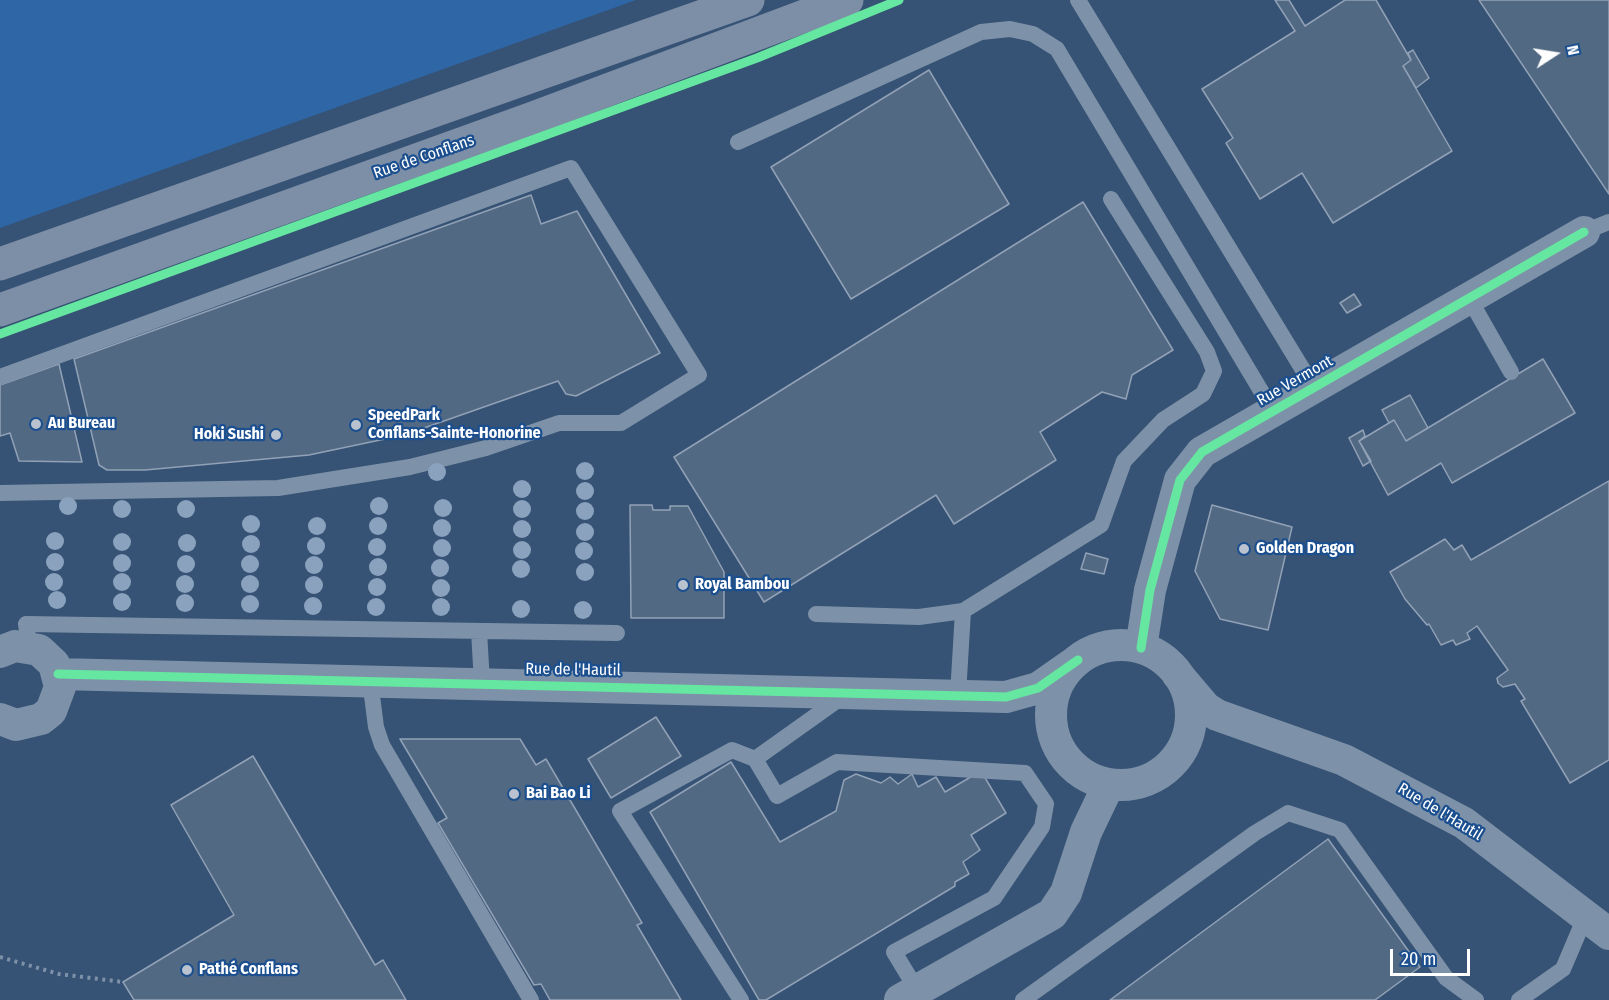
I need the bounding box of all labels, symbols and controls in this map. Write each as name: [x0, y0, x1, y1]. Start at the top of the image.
north arrow: [1525, 24, 1585, 84]
text: N: [1563, 43, 1583, 57]
street label: Rue de Conflans: [371, 131, 477, 183]
street label: Rue Vermont: [1254, 352, 1336, 410]
place label: SpeedPark Conflans-Sainte-Honorine: [368, 406, 541, 444]
place label: Au Bureau: [48, 414, 115, 434]
marker: Au Bureau: [29, 417, 43, 431]
marker: SpeedPark Conflans-Sainte-Honorine: [349, 418, 363, 432]
place label: Hoki Sushi: [194, 425, 264, 445]
marker: Hoki Sushi: [269, 428, 283, 442]
place label: Golden Dragon: [1256, 539, 1354, 559]
marker: Golden Dragon: [1237, 542, 1251, 556]
place label: Royal Bambou: [695, 575, 790, 595]
marker: Royal Bambou: [676, 578, 690, 592]
street label: Rue de l'Hautil: [525, 660, 621, 680]
street label: Rue de l'Hautil: [1394, 779, 1486, 845]
place label: Bai Bao Li: [526, 784, 591, 804]
marker: Bai Bao Li: [507, 787, 521, 801]
scale bar: [1393, 937, 1472, 975]
text: 20 m: [1401, 948, 1436, 970]
place label: Pathé Conflans: [199, 960, 298, 980]
marker: Pathé Conflans: [180, 963, 194, 977]

